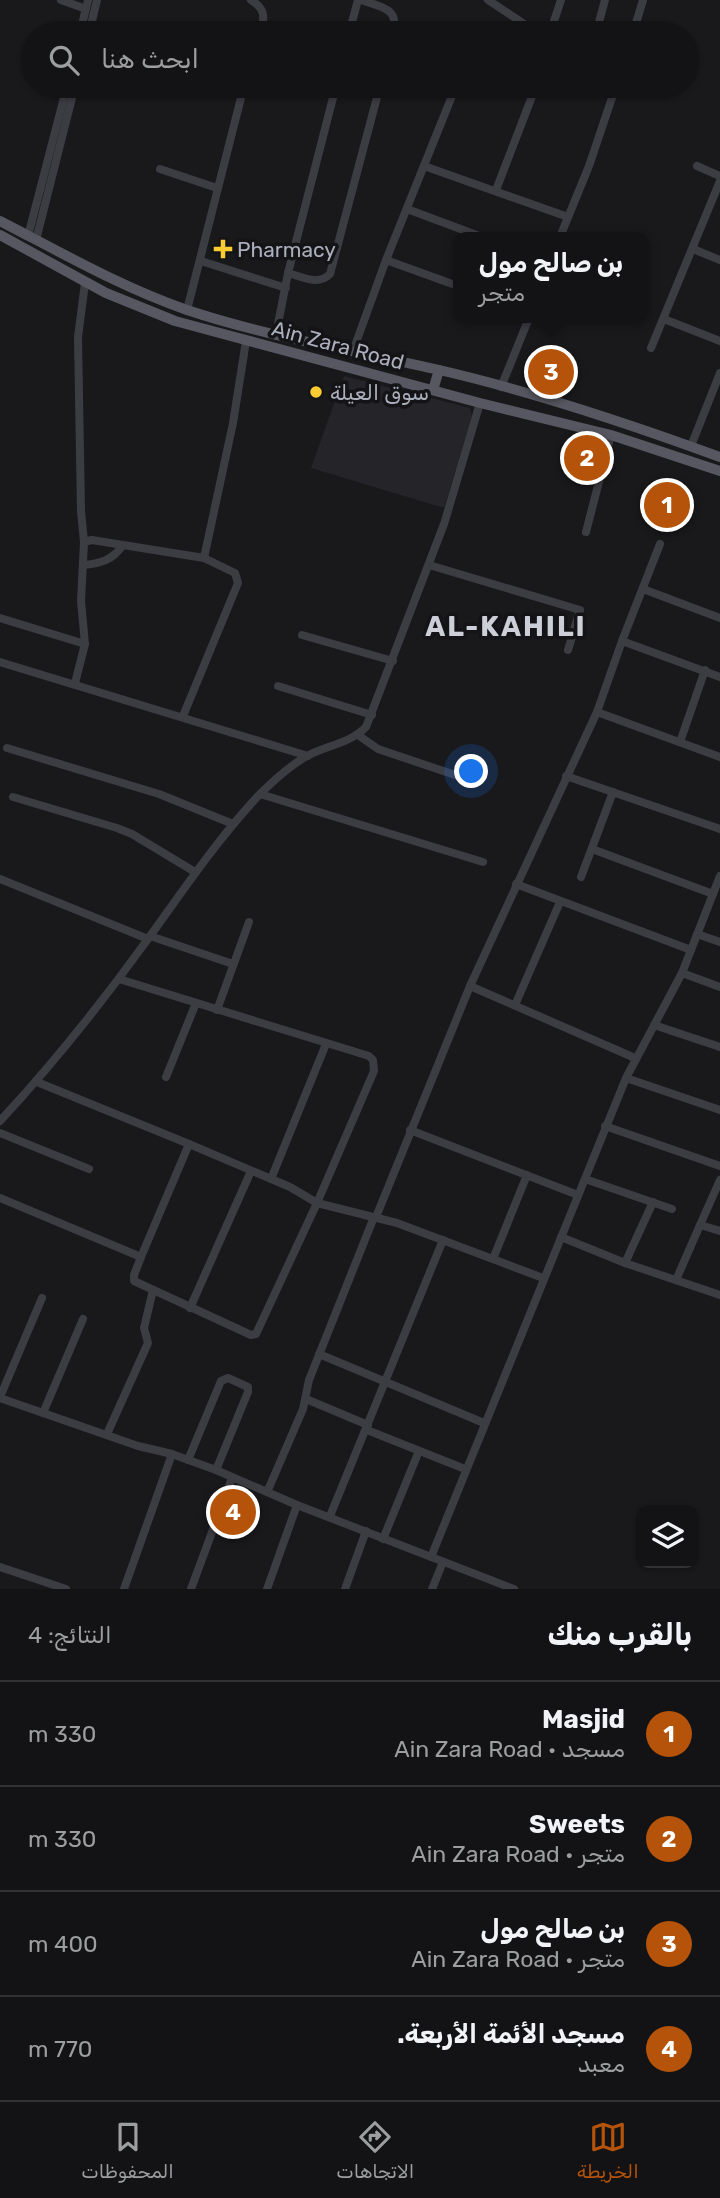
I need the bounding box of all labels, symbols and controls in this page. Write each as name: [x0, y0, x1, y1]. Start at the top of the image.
search box: [21, 21, 699, 98]
icon: search: [45, 41, 83, 79]
text: ابحث هنا: [101, 44, 199, 75]
popup: [453, 232, 649, 323]
place label: Pharmacy: [237, 237, 336, 262]
marker: Pharmacy: [215, 241, 231, 257]
text: بن صالح مول: [479, 248, 623, 279]
text: متجر: [479, 279, 525, 307]
street label: Ain Zara Road: [269, 315, 407, 375]
pin: 3: [528, 346, 574, 398]
place label: سوق العيلة: [330, 380, 429, 405]
marker: سوق العيلة: [308, 384, 324, 400]
pin: 2: [564, 432, 610, 484]
pin: 1: [644, 479, 690, 531]
district label: AL-KAHILI: [425, 610, 587, 643]
your location: [454, 754, 488, 788]
pin: 4: [210, 1486, 256, 1538]
map controls: [636, 1505, 699, 1568]
button: layers: [636, 1505, 699, 1568]
text: بالقرب منك: [547, 1617, 692, 1653]
text: النتائج: 4: [28, 1621, 112, 1649]
text: Masjid: [542, 1704, 625, 1735]
text: 330 m: [28, 1720, 96, 1748]
text: 1: [663, 1720, 675, 1748]
text: مسجد · Ain Zara Road: [394, 1735, 625, 1763]
text: Sweets: [529, 1809, 625, 1840]
text: 330 m: [28, 1825, 96, 1853]
text: 2: [662, 1825, 676, 1853]
text: متجر · Ain Zara Road: [411, 1840, 625, 1868]
text: بن صالح مول: [480, 1914, 625, 1945]
text: 400 m: [28, 1930, 98, 1958]
text: 3: [661, 1930, 677, 1958]
text: متجر · Ain Zara Road: [411, 1945, 625, 1973]
text: مسجد الأئمة الأربعة.: [397, 2019, 625, 2050]
text: 770 m: [28, 2035, 92, 2063]
text: 4: [661, 2035, 677, 2063]
text: معبد: [577, 2050, 625, 2078]
tab: المحفوظات: [81, 2118, 174, 2183]
tab: الاتجاهات: [336, 2118, 414, 2183]
tab: الخريطة: [577, 2118, 639, 2183]

